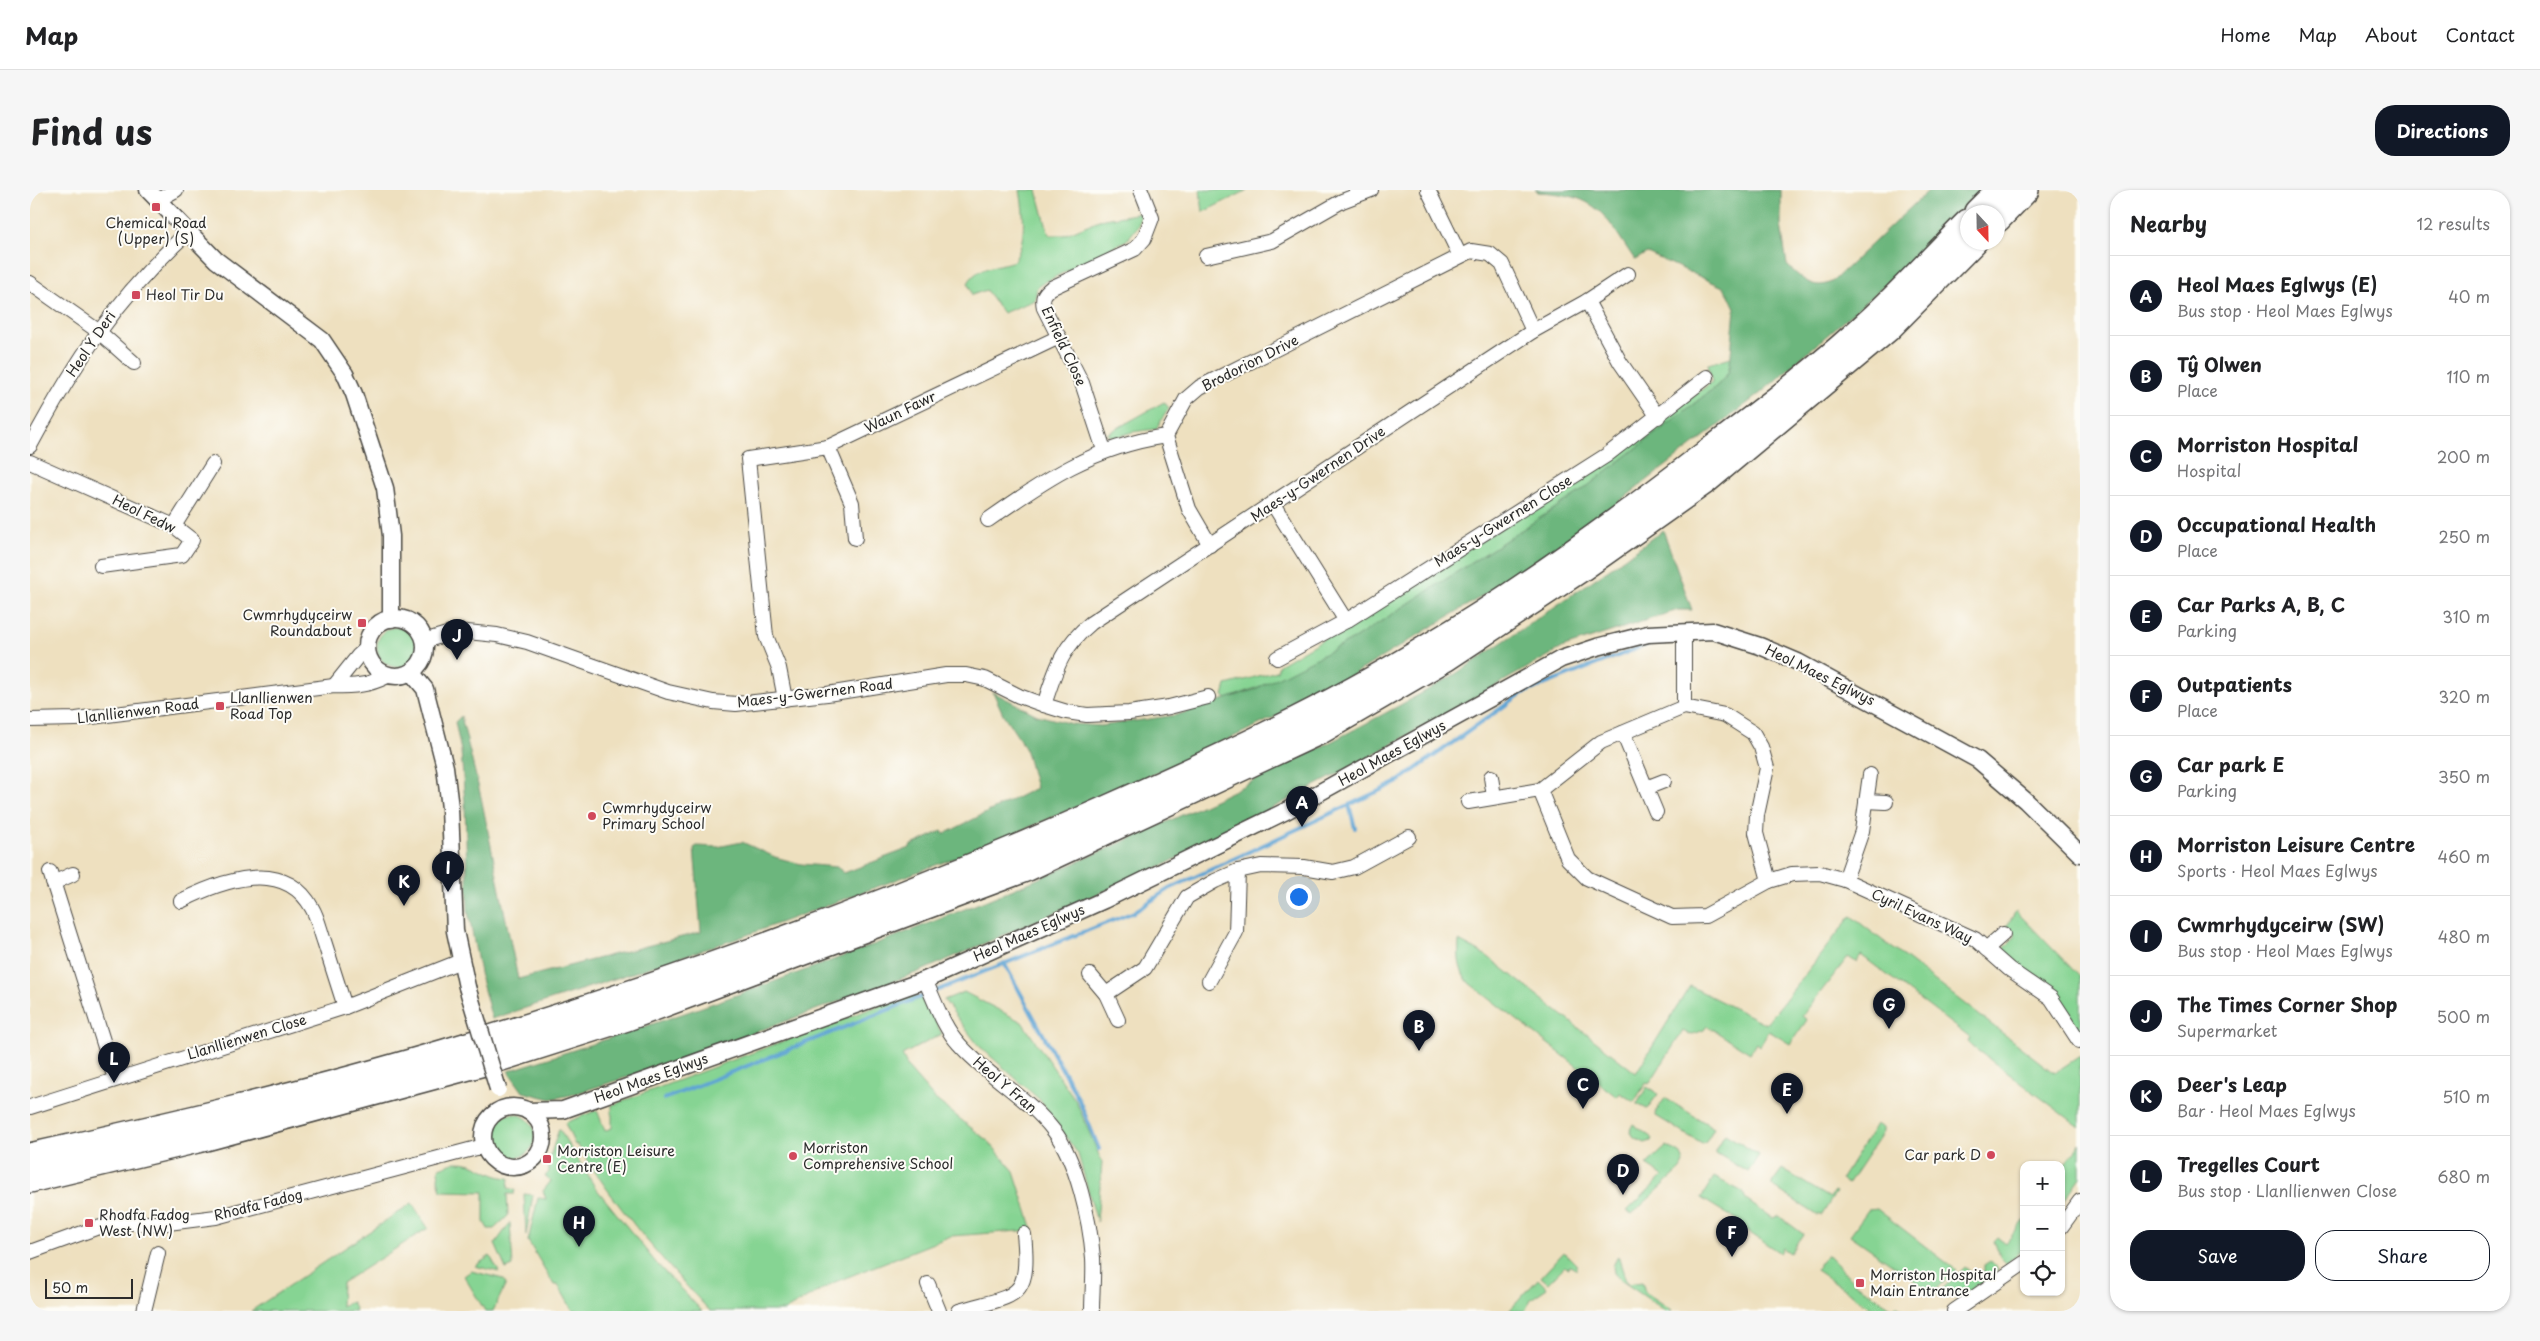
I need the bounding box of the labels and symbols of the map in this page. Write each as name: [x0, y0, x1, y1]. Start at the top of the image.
marker: Chemical Road (Upper) (S): [150, 201, 162, 213]
north arrow: [1960, 205, 2005, 250]
place label: Chemical Road (Upper) (S): [105, 212, 207, 249]
place label: Heol Tir Du: [146, 284, 224, 305]
marker: Heol Tir Du: [130, 289, 142, 301]
street label: Enfield Close: [1037, 303, 1092, 389]
street label: Heol Y Deri: [61, 306, 120, 381]
street label: Brodorion Drive: [1198, 329, 1302, 396]
street label: Waun Fawr: [861, 385, 940, 438]
street label: Maes-y-Gwernen Drive: [1246, 421, 1389, 527]
street label: Maes-y-Gwernen Close: [1430, 470, 1576, 572]
street label: Heol Fedw: [109, 489, 180, 538]
place label: Cwmrhydyceirw Roundabout: [243, 604, 352, 641]
marker: Cwmrhydyceirw Roundabout: [356, 617, 368, 629]
pin: J: [441, 619, 473, 660]
street label: Heol Maes Eglwys: [1762, 639, 1879, 710]
street label: Maes-y-Gwernen Road: [736, 673, 894, 712]
place label: Llanllienwen Road Top: [230, 687, 313, 724]
street label: Llanllienwen Road: [76, 693, 200, 728]
marker: Llanllienwen Road Top: [214, 700, 226, 712]
street label: Heol Maes Eglwys: [1334, 714, 1449, 791]
pin: A: [1286, 786, 1318, 827]
place label: Cwmrhydyceirw Primary School: [602, 797, 712, 834]
marker: Cwmrhydyceirw Primary School: [586, 810, 598, 822]
pin: I: [432, 851, 464, 892]
pin: K: [388, 865, 420, 906]
street label: Cyril Evans Way: [1868, 883, 1976, 948]
your location: [1286, 884, 1312, 910]
street label: Heol Maes Eglwys: [970, 899, 1088, 967]
pin: G: [1873, 988, 1905, 1029]
street label: Llanllienwen Close: [185, 1008, 309, 1065]
pin: B: [1403, 1010, 1435, 1051]
pin: L: [98, 1042, 130, 1083]
street label: Heol Maes Eglwys: [591, 1047, 711, 1108]
street label: Heol Y Fran: [969, 1052, 1042, 1118]
pin: C: [1567, 1068, 1599, 1109]
pin: E: [1771, 1073, 1803, 1114]
place label: Morriston Comprehensive School: [803, 1137, 953, 1174]
place label: Morriston Leisure Centre (E): [557, 1140, 675, 1177]
place label: Car park D: [1904, 1144, 1981, 1165]
marker: Car park D: [1985, 1149, 1997, 1161]
marker: Morriston Comprehensive School: [787, 1150, 799, 1162]
marker: Morriston Leisure Centre (E): [541, 1153, 553, 1165]
pin: D: [1607, 1154, 1639, 1195]
street label: Rhodfa Fadog: [211, 1183, 304, 1226]
place label: Rhodfa Fadog West (NW): [99, 1204, 190, 1241]
pin: H: [563, 1206, 595, 1247]
pin: F: [1716, 1216, 1748, 1257]
marker: Rhodfa Fadog West (NW): [83, 1217, 95, 1229]
place label: Morriston Hospital Main Entrance: [1870, 1264, 1996, 1301]
scale bar: [45, 1276, 132, 1299]
marker: Morriston Hospital Main Entrance: [1854, 1277, 1866, 1289]

